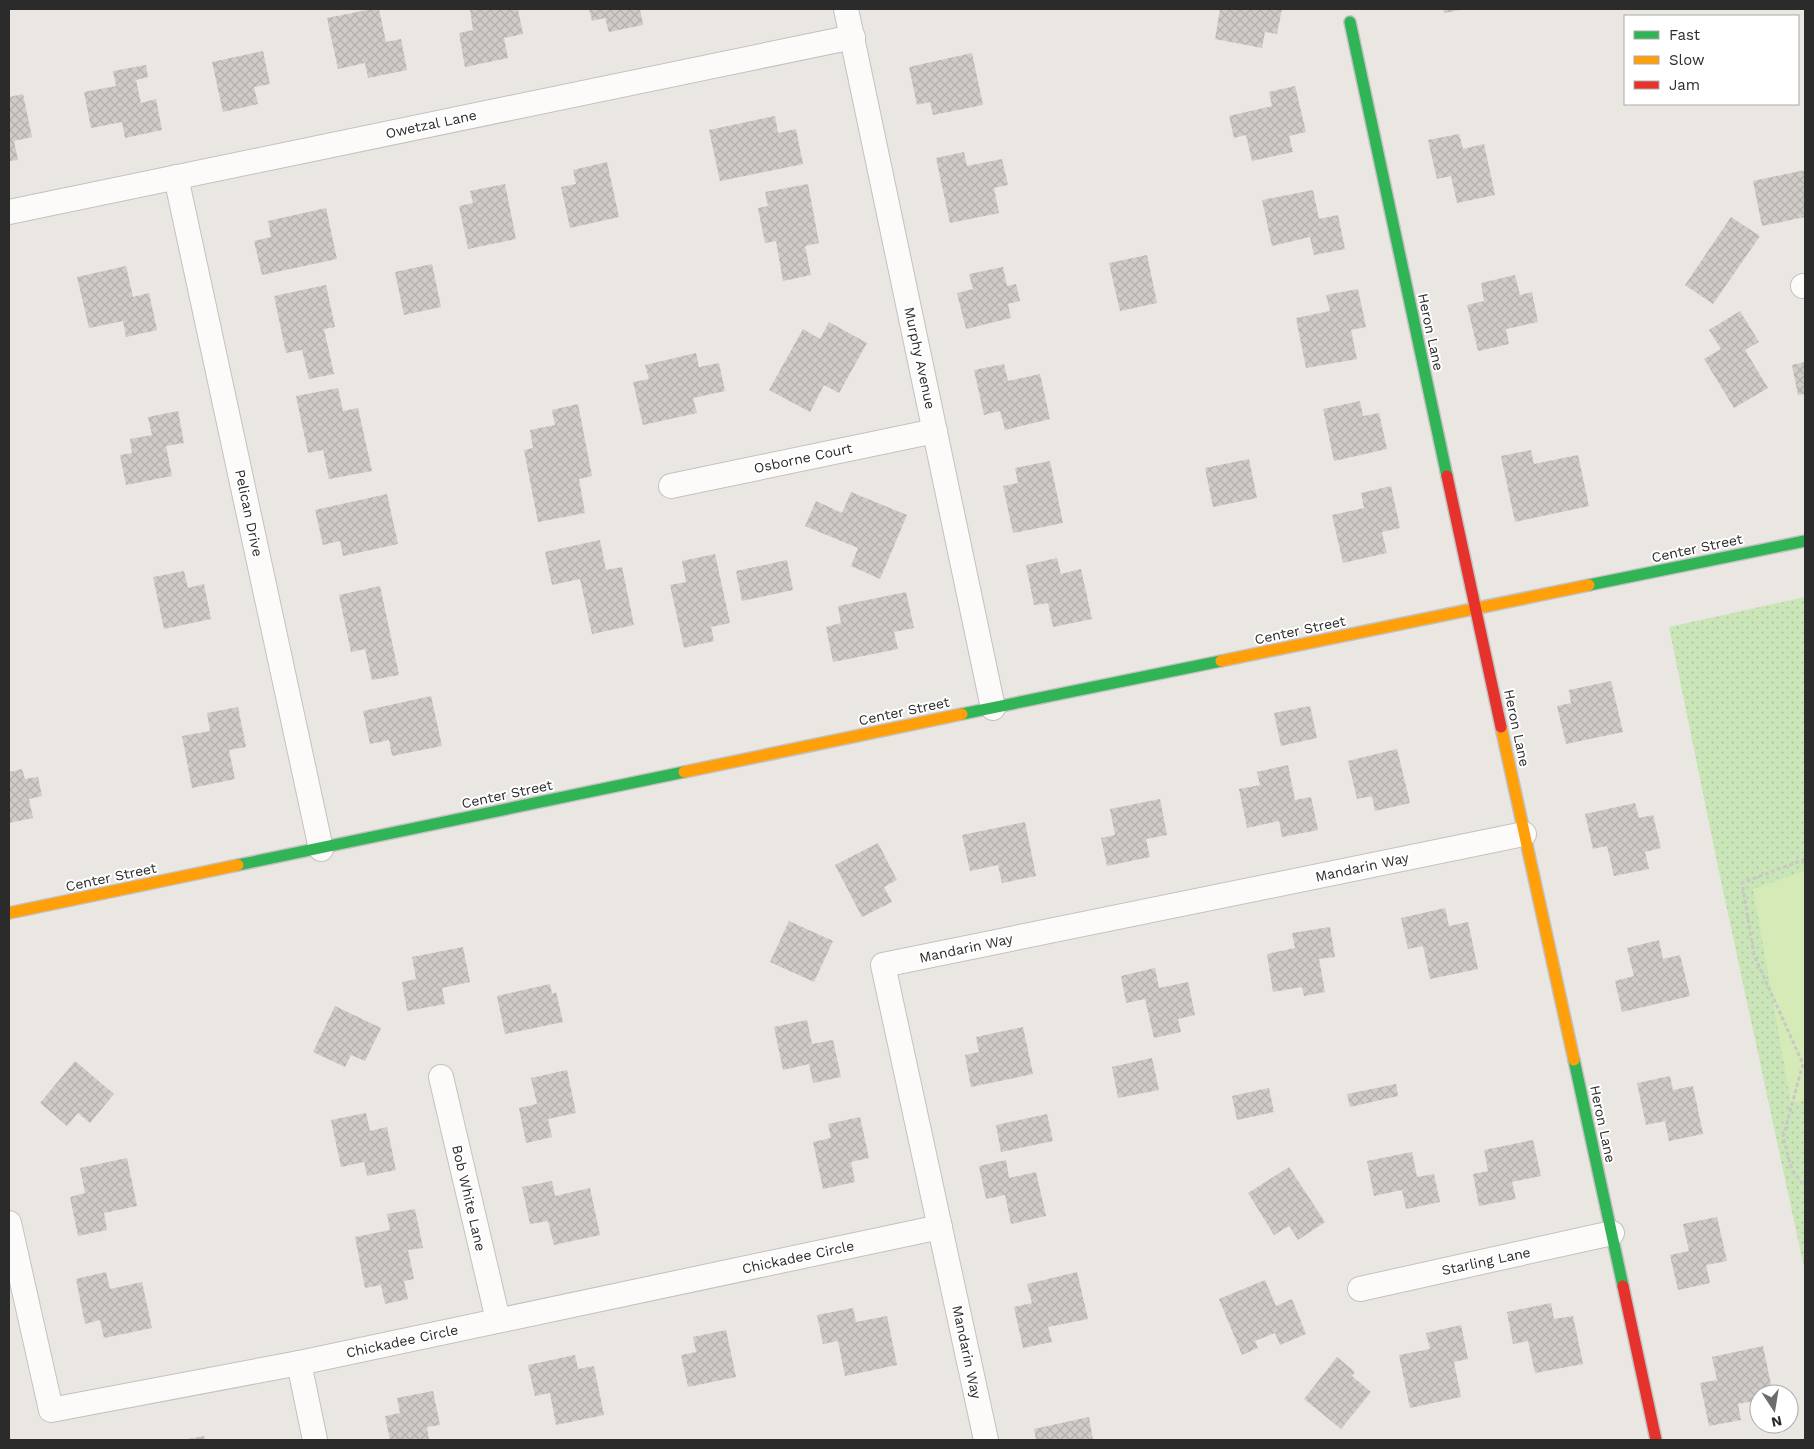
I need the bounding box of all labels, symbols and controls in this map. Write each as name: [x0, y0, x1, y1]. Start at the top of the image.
legend: [1624, 15, 1799, 105]
text: Fast: [1669, 26, 1701, 44]
text: Slow: [1669, 51, 1705, 69]
text: Jam: [1669, 76, 1700, 94]
street label: Owetzal Lane: [384, 107, 478, 141]
street label: Heron Lane: [1415, 292, 1447, 372]
street label: Murphy Avenue: [901, 305, 939, 411]
street label: Osborne Court: [752, 440, 854, 476]
street label: Pelican Drive: [232, 468, 266, 558]
street label: Center Street: [1650, 531, 1744, 565]
street label: Center Street: [1253, 613, 1347, 647]
street label: Heron Lane: [1501, 688, 1533, 768]
street label: Center Street: [857, 694, 951, 728]
street label: Center Street: [460, 777, 554, 811]
street label: Mandarin Way: [1314, 849, 1411, 885]
street label: Center Street: [64, 860, 158, 894]
street label: Mandarin Way: [918, 930, 1015, 966]
street label: Heron Lane: [1587, 1084, 1619, 1164]
street label: Bob White Lane: [449, 1143, 489, 1253]
street label: Chickadee Circle: [740, 1237, 856, 1277]
street label: Starling Lane: [1440, 1244, 1532, 1278]
street label: Mandarin Way: [949, 1304, 985, 1401]
street label: Chickadee Circle: [344, 1321, 460, 1361]
north arrow: [1749, 1384, 1799, 1434]
text: N: [1770, 1413, 1783, 1431]

